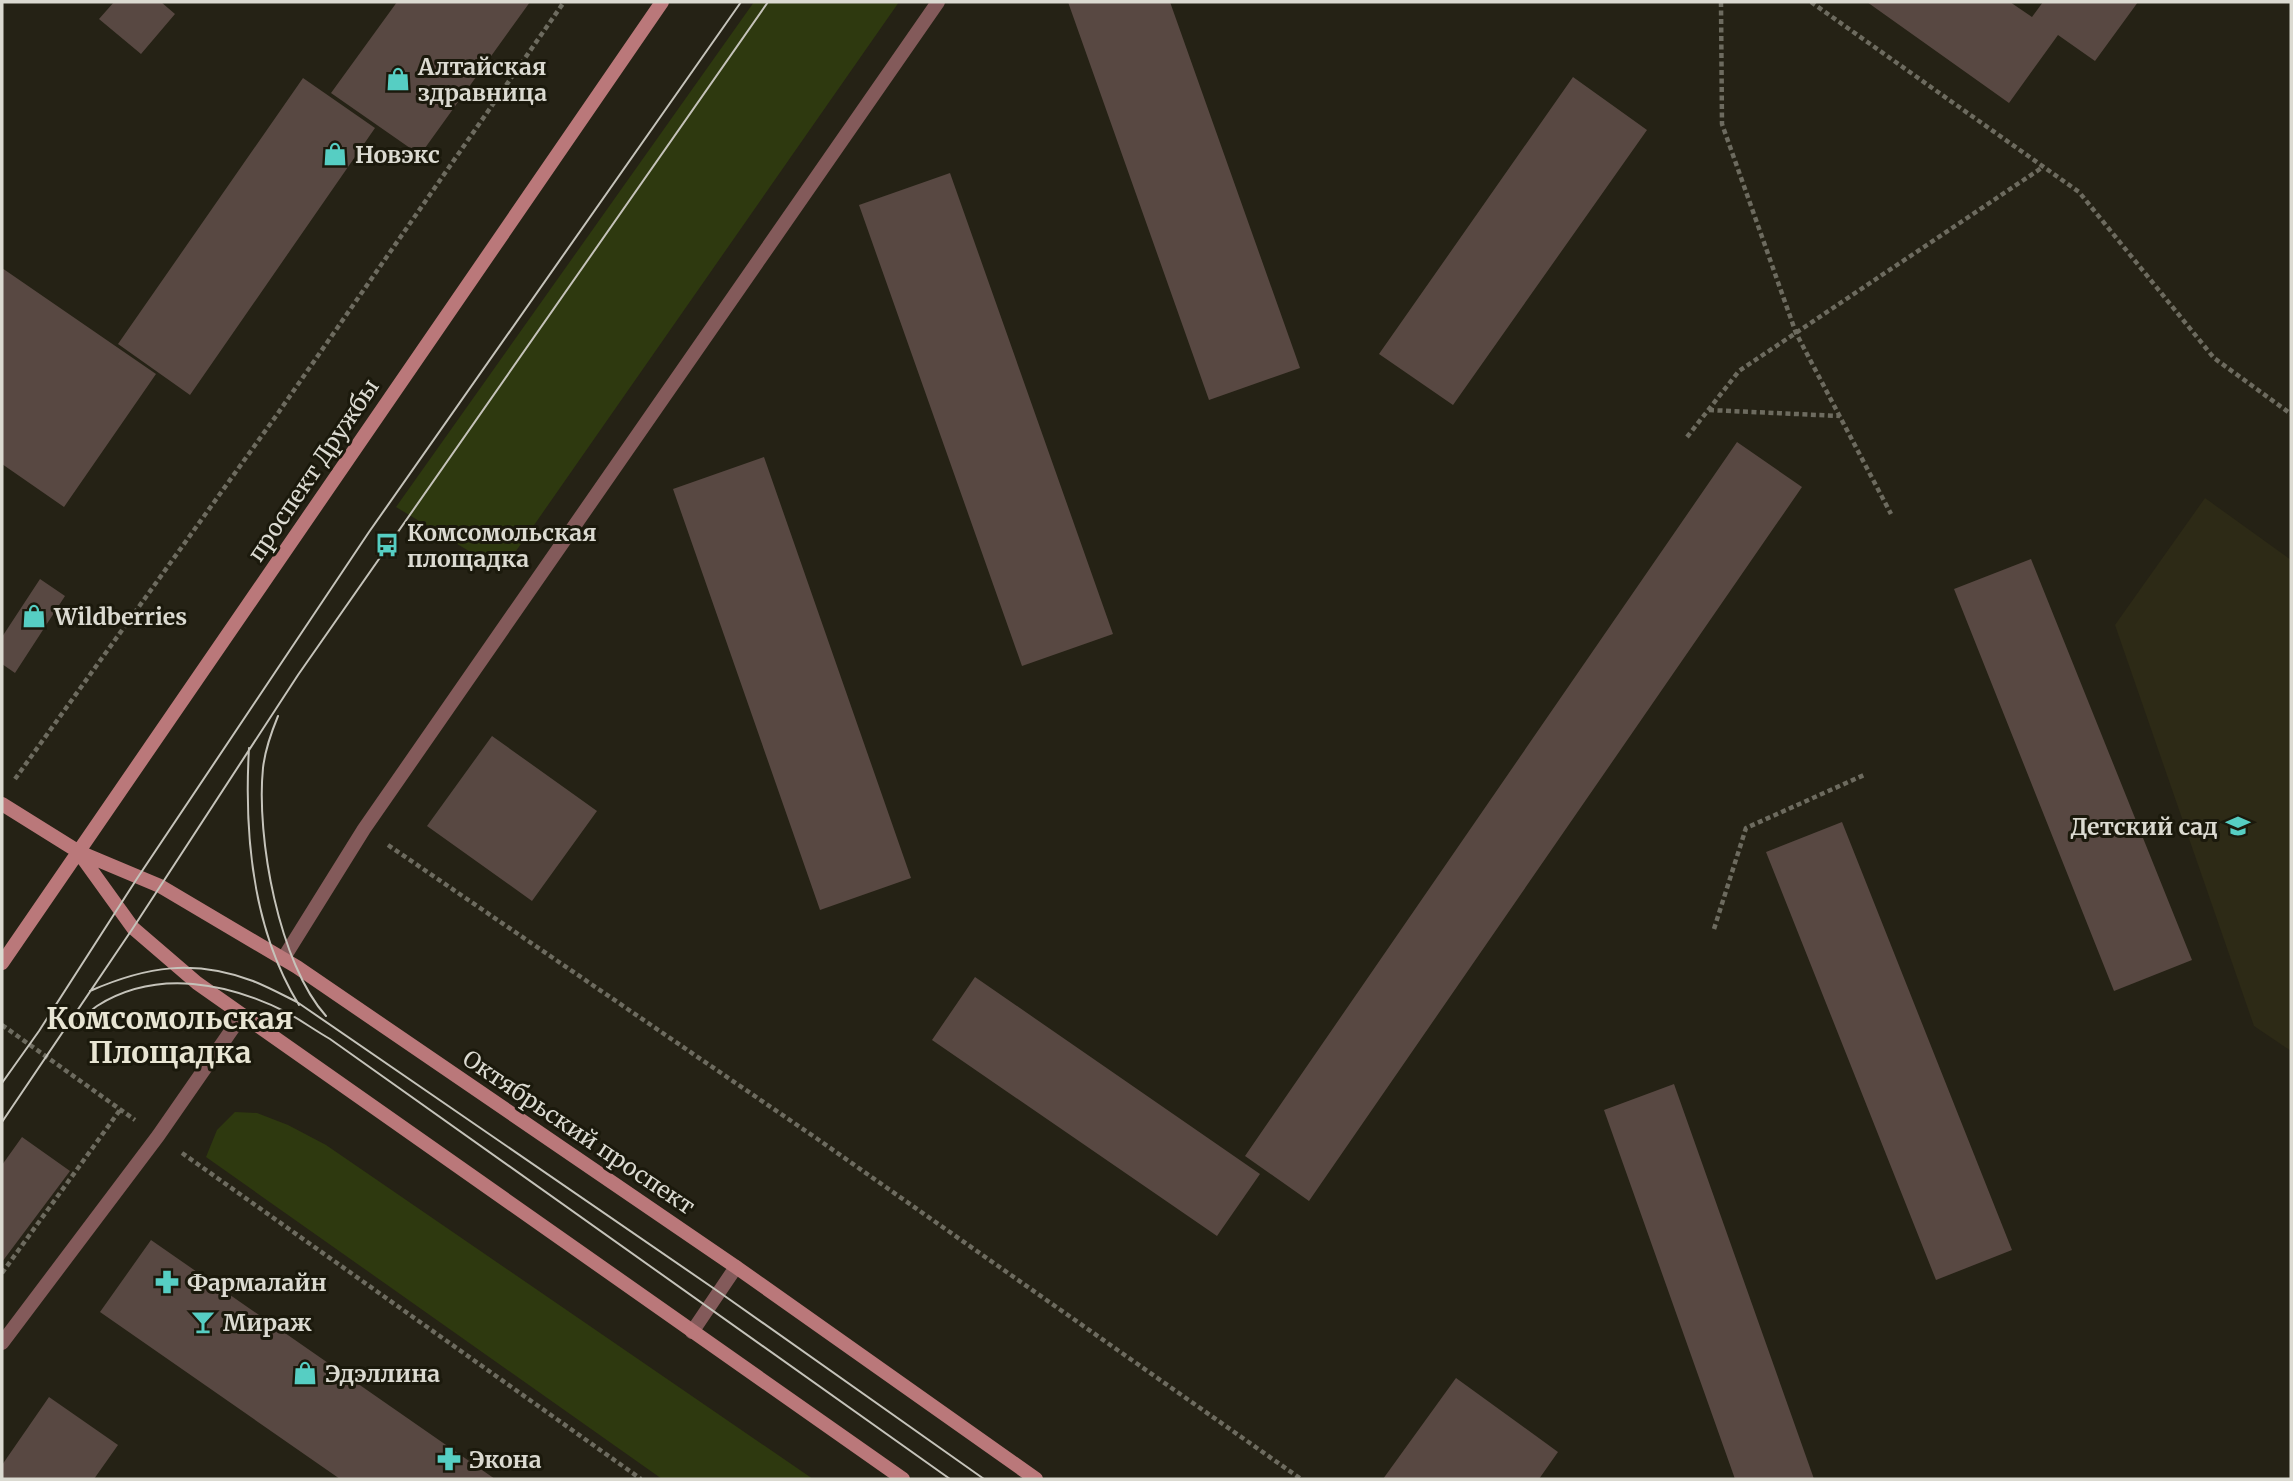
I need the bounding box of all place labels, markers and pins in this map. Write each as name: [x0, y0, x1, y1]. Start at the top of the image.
place label: Алтайская здравница: [417, 52, 547, 107]
shop icon: Алтайская здравница: [384, 65, 412, 93]
shop icon: Новэкс: [321, 140, 349, 168]
place label: Новэкс: [355, 140, 440, 169]
place label: Комсомольская площадка: [407, 518, 597, 573]
bus stop icon: Комсомольская площадка: [373, 531, 401, 559]
shop icon: Wildberries: [20, 602, 48, 630]
place label: Wildberries: [53, 602, 187, 631]
place label: Детский сад: [2070, 812, 2218, 841]
school or university icon: Детский сад: [2224, 812, 2252, 840]
pharmacy icon: Фармалайн: [153, 1268, 181, 1296]
place label: Фармалайн: [187, 1268, 327, 1297]
bar icon: Мираж: [189, 1308, 217, 1336]
place label: Мираж: [223, 1308, 312, 1337]
shop icon: Эдэллина: [291, 1359, 319, 1387]
place label: Эдэллина: [325, 1359, 440, 1388]
pharmacy icon: Экона: [435, 1445, 463, 1473]
place label: Экона: [469, 1445, 542, 1474]

